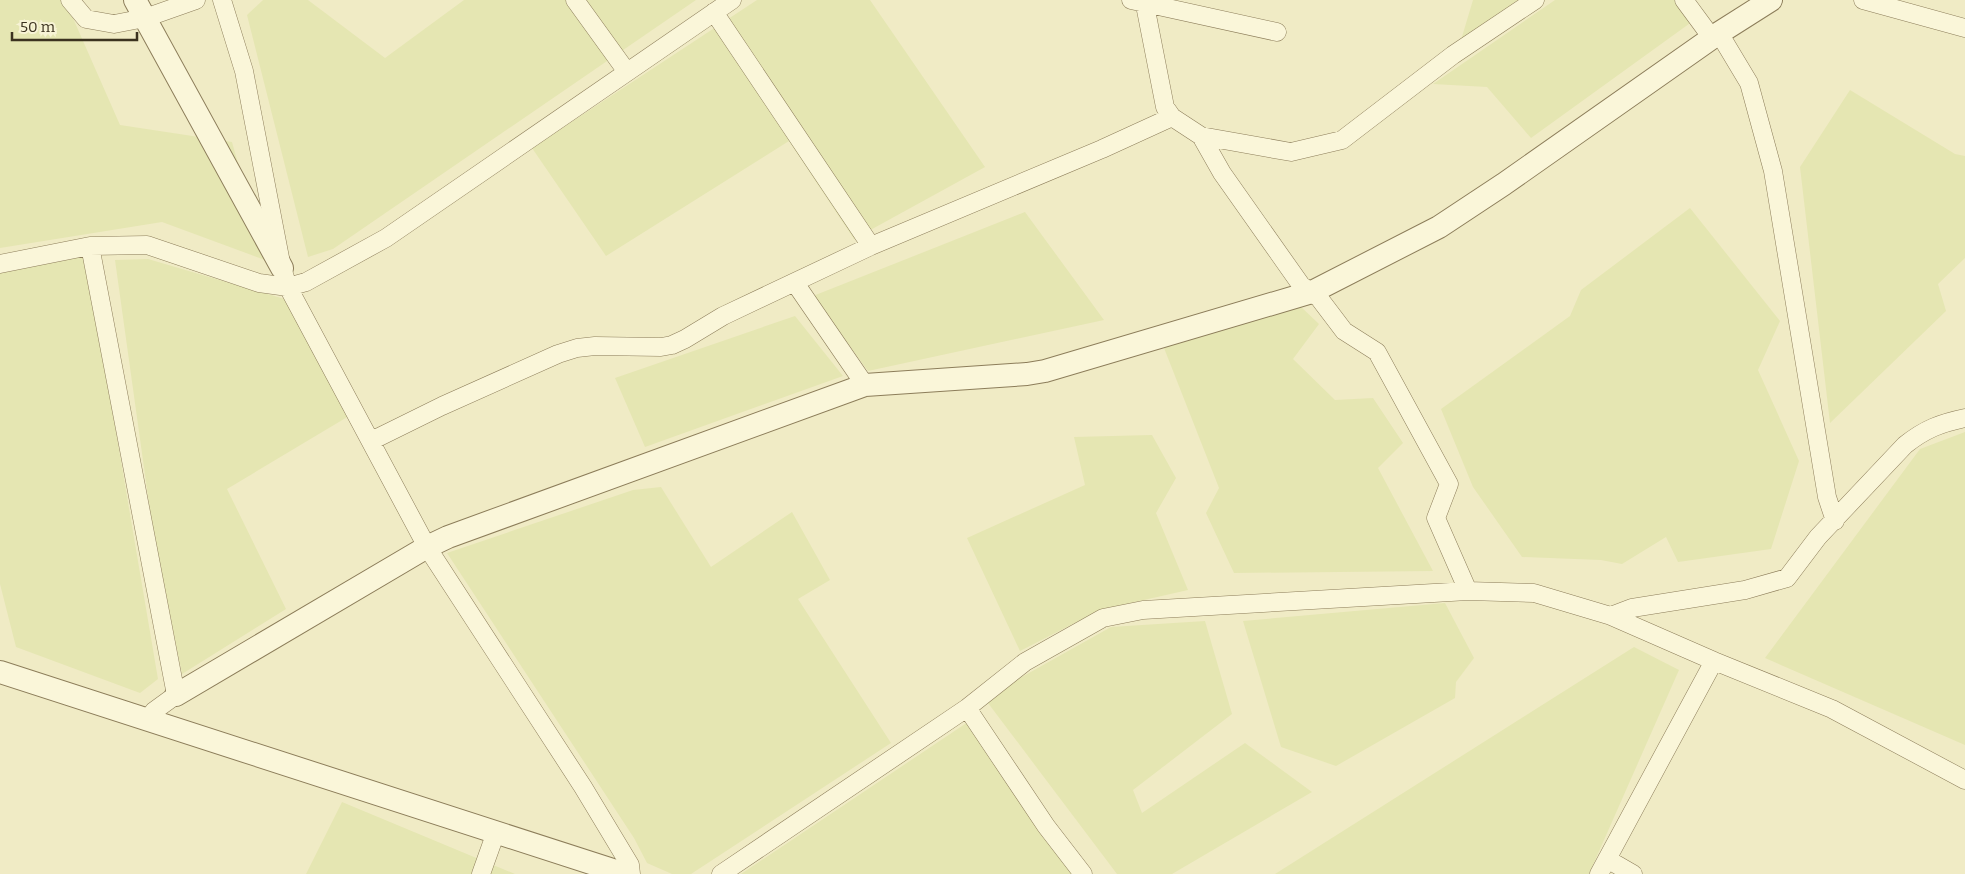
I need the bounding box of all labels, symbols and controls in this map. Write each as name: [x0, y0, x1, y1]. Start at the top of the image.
scale bar: [12, 10, 138, 42]
text: 50 m: [20, 18, 56, 36]

